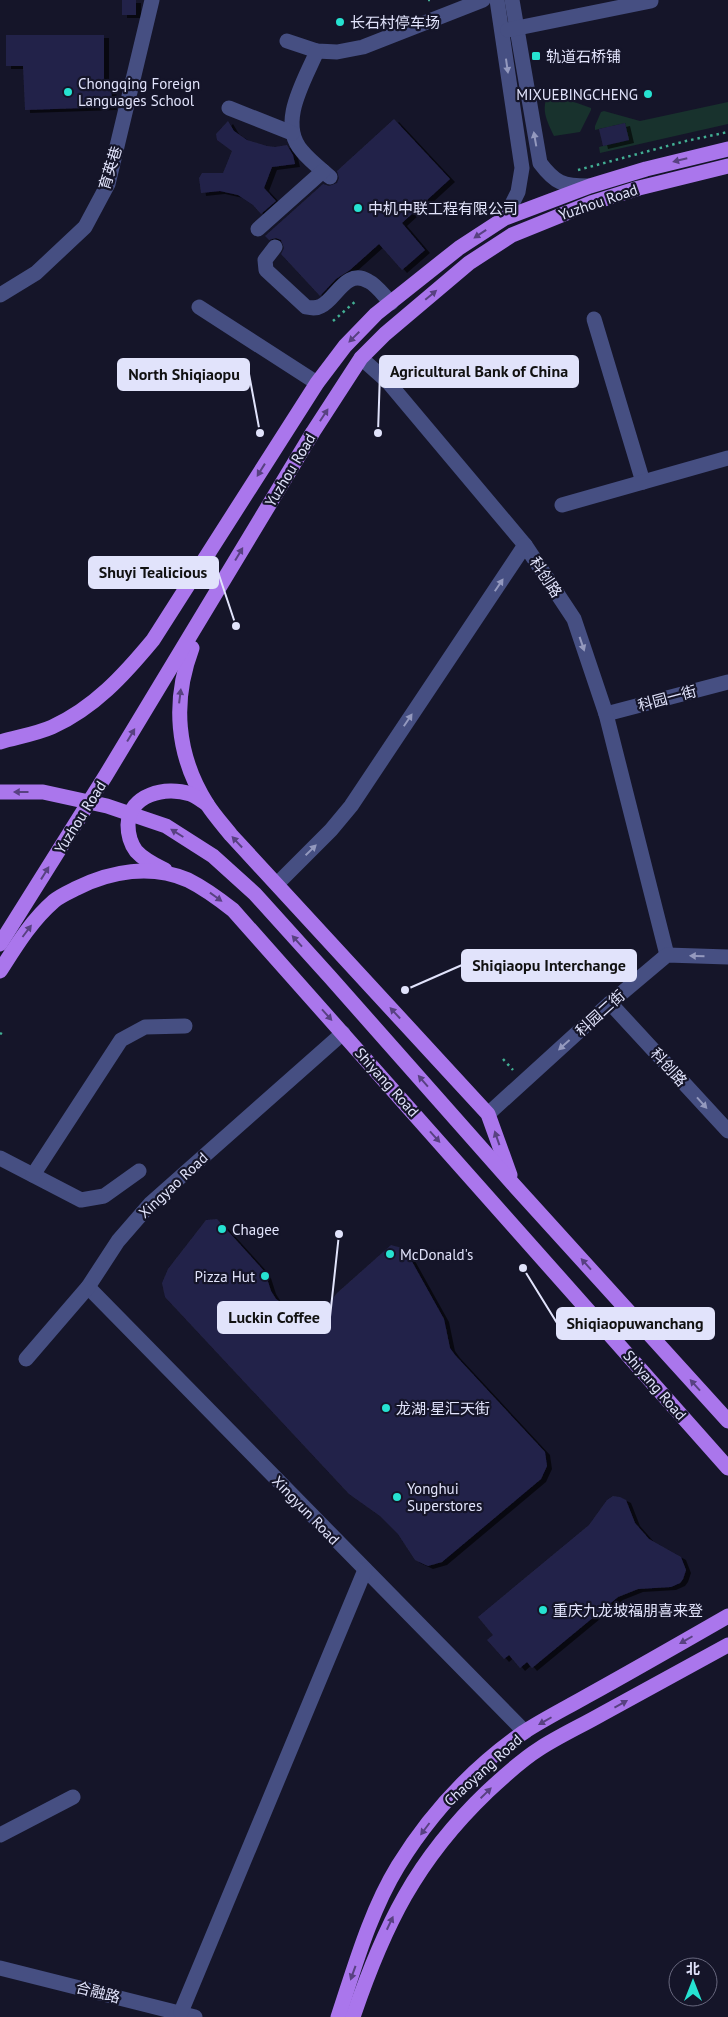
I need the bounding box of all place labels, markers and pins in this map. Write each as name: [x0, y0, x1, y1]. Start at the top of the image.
place label: 长石村停车场: [350, 13, 440, 32]
marker: 长石村停车场: [334, 16, 346, 28]
place label: 轨道石桥铺: [546, 47, 621, 66]
marker: 轨道石桥铺: [530, 50, 542, 62]
place label: Chongqing Foreign Languages School: [78, 74, 200, 110]
place label: MIXUEBINGCHENG: [516, 85, 638, 104]
marker: Chongqing Foreign Languages School: [62, 86, 74, 98]
marker: MIXUEBINGCHENG: [642, 88, 654, 100]
place label: 中机中联工程有限公司: [368, 199, 518, 218]
marker: 中机中联工程有限公司: [352, 202, 364, 214]
callout: Agricultural Bank of China: [380, 356, 578, 387]
callout: North Shiqiaopu: [118, 359, 249, 390]
callout: Shuyi Tealicious: [89, 557, 218, 588]
callout: Shiqiaopu Interchange: [462, 950, 636, 981]
place label: Chagee: [232, 1220, 279, 1239]
marker: Chagee: [216, 1223, 228, 1235]
place label: McDonald's: [400, 1245, 473, 1264]
marker: McDonald's: [384, 1248, 396, 1260]
place label: Pizza Hut: [194, 1267, 255, 1286]
marker: Pizza Hut: [259, 1270, 271, 1282]
callout: Luckin Coffee: [218, 1302, 330, 1333]
callout: Shiqiaopuwanchang: [557, 1308, 714, 1339]
place label: 龙湖·星汇天街: [396, 1399, 490, 1418]
marker: 龙湖·星汇天街: [380, 1402, 392, 1414]
place label: Yonghui Superstores: [407, 1479, 482, 1515]
marker: Yonghui Superstores: [391, 1491, 403, 1503]
place label: 重庆九龙坡福朋喜来登: [553, 1601, 703, 1620]
marker: 重庆九龙坡福朋喜来登: [537, 1604, 549, 1616]

